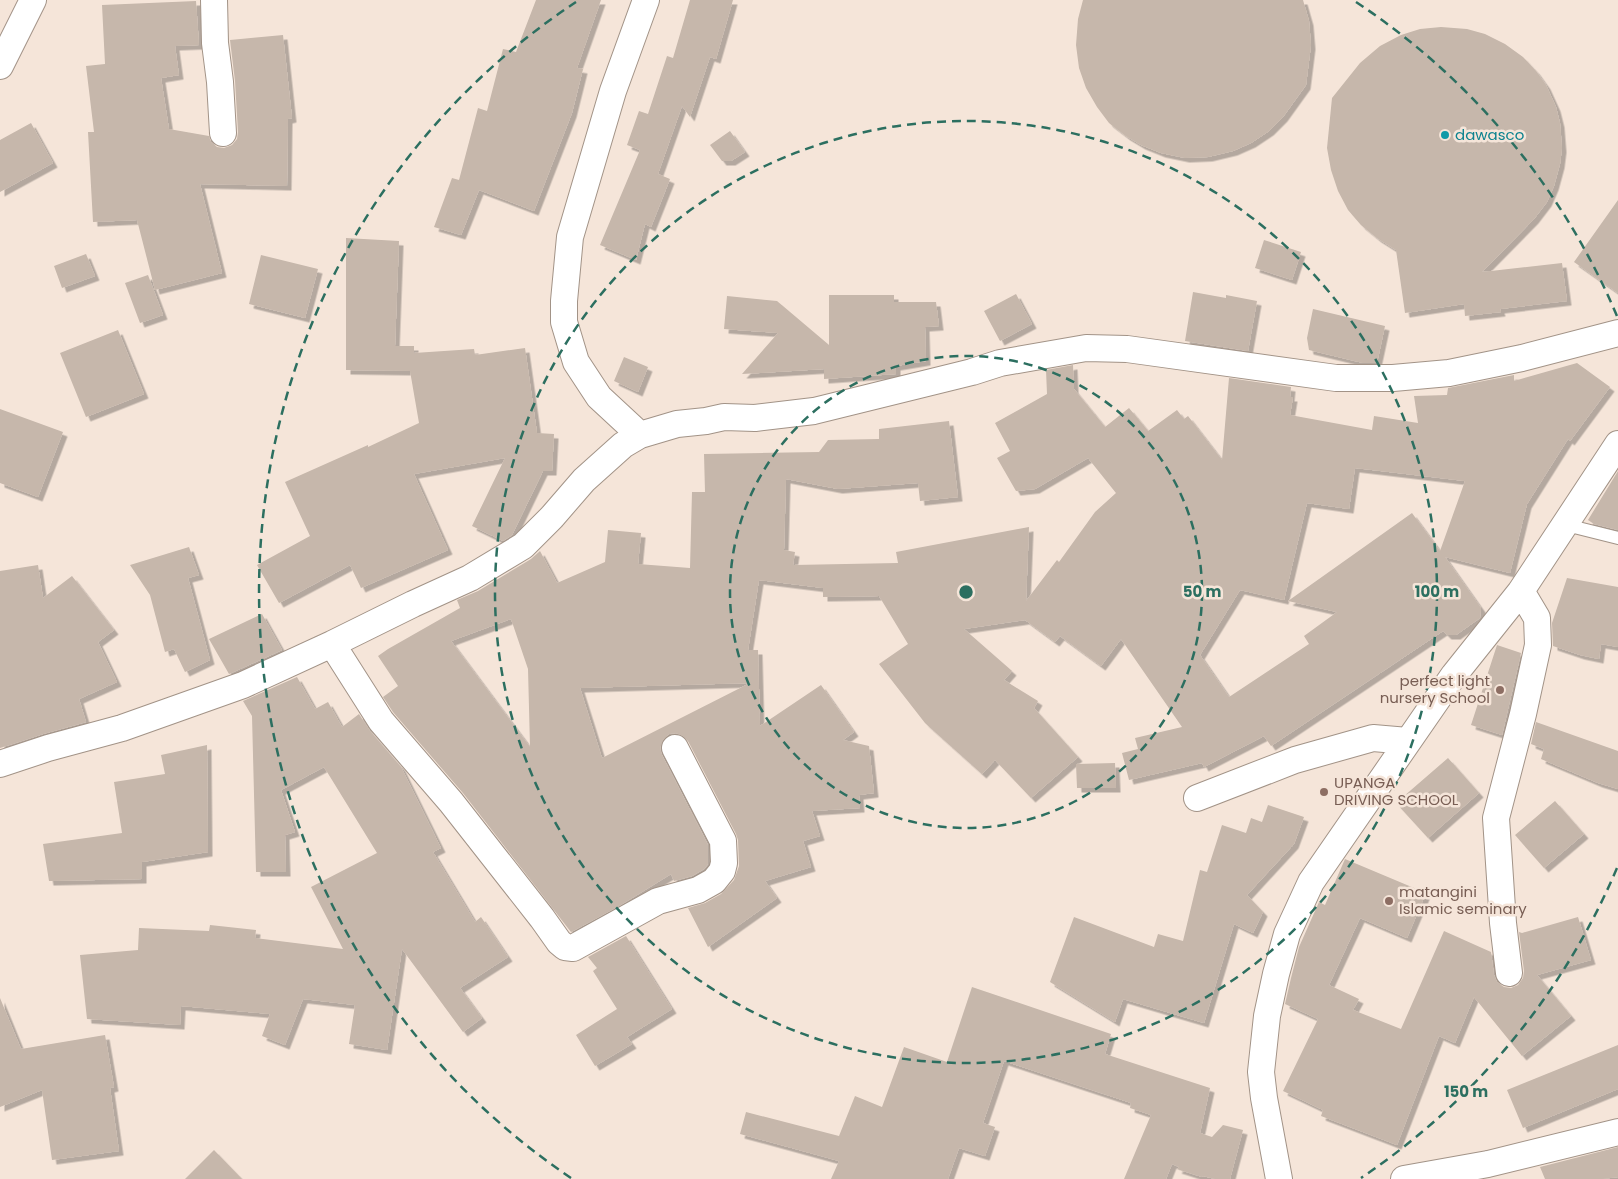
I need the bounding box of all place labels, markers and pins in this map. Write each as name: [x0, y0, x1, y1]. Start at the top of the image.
place label: dawasco: [1455, 124, 1524, 145]
marker: dawasco: [1439, 129, 1451, 141]
centre of rings: [957, 583, 975, 601]
place label: perfect light nursery School: [1380, 670, 1490, 708]
marker: perfect light nursery School: [1494, 684, 1506, 696]
place label: UPANGA DRIVING SCHOOL: [1334, 772, 1459, 810]
marker: UPANGA DRIVING SCHOOL: [1318, 786, 1330, 798]
place label: matangini Islamic seminary: [1399, 881, 1527, 919]
marker: matangini Islamic seminary: [1383, 895, 1395, 907]

